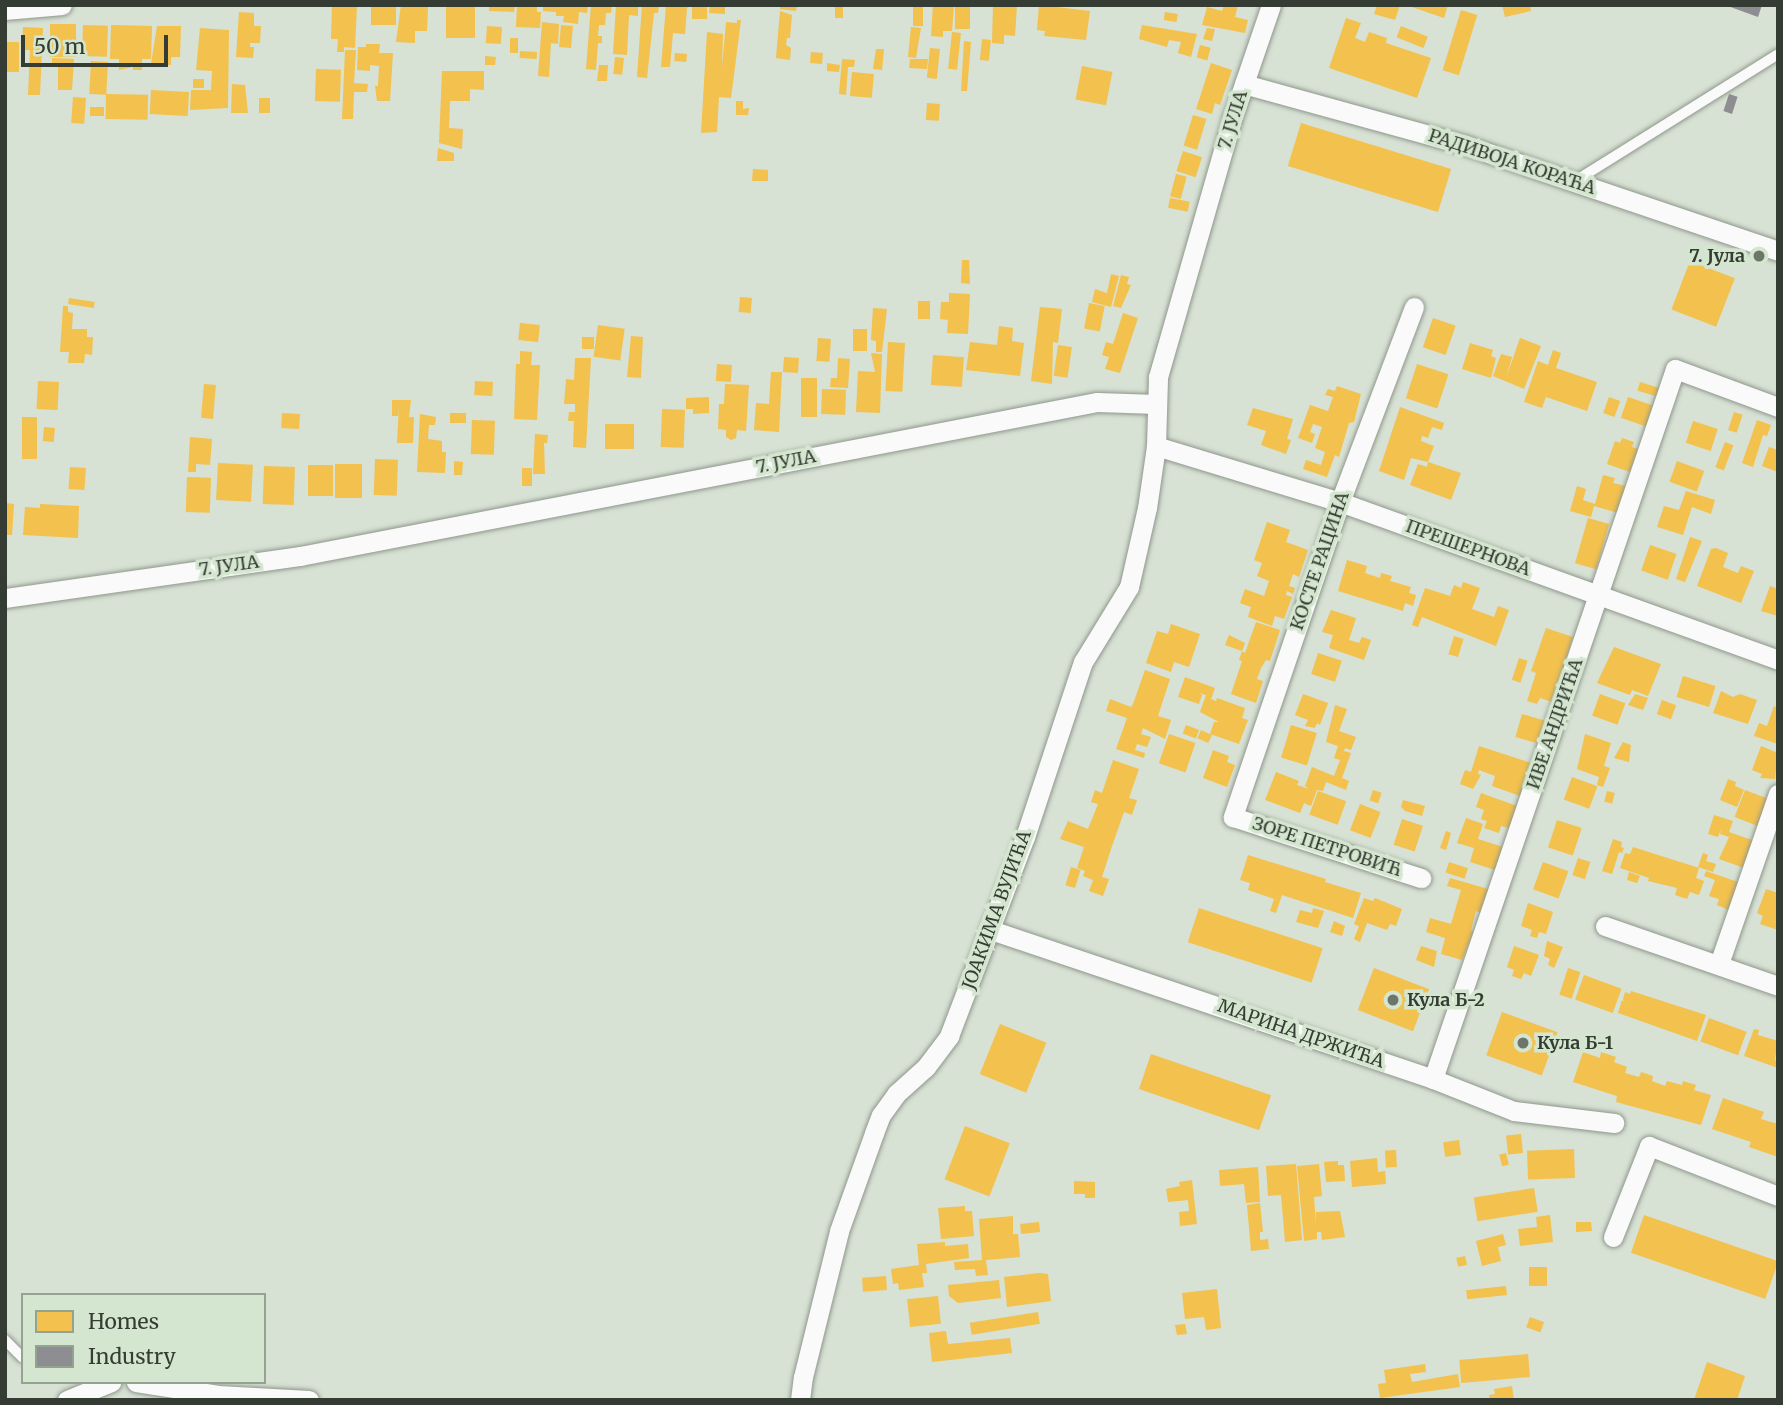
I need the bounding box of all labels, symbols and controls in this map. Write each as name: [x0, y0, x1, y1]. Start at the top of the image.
scale bar: [24, 21, 172, 65]
text: 50 m: [34, 33, 85, 60]
street label: 7. ЈУЛА: [1214, 88, 1252, 152]
street label: РАДИВОЈА КОРАЋА: [1426, 125, 1598, 199]
place label: 7. Јула: [1689, 245, 1745, 267]
marker: 7. Јула: [1751, 248, 1767, 264]
street label: 7. ЈУЛА: [754, 446, 818, 478]
street label: КОСТЕ РАЦИНА: [1286, 489, 1354, 633]
street label: ПРЕШЕРНОВА: [1403, 515, 1533, 581]
street label: 7. ЈУЛА: [198, 551, 260, 581]
street label: ИВЕ АНДРИЋА: [1523, 656, 1587, 792]
street label: ЗОРЕ ПЕТРОВИЋ: [1250, 813, 1404, 881]
street label: ЈОАКИМА ВУЈИЋА: [958, 828, 1036, 992]
place label: Кула Б-2: [1407, 989, 1485, 1011]
marker: Кула Б-2: [1385, 992, 1401, 1008]
street label: МАРИНА ДРЖИЋА: [1215, 995, 1387, 1073]
place label: Кула Б-1: [1537, 1032, 1613, 1054]
marker: Кула Б-1: [1515, 1035, 1531, 1051]
legend: [21, 1293, 266, 1384]
text: Homes: [88, 1308, 159, 1335]
text: Industry: [88, 1343, 176, 1370]

